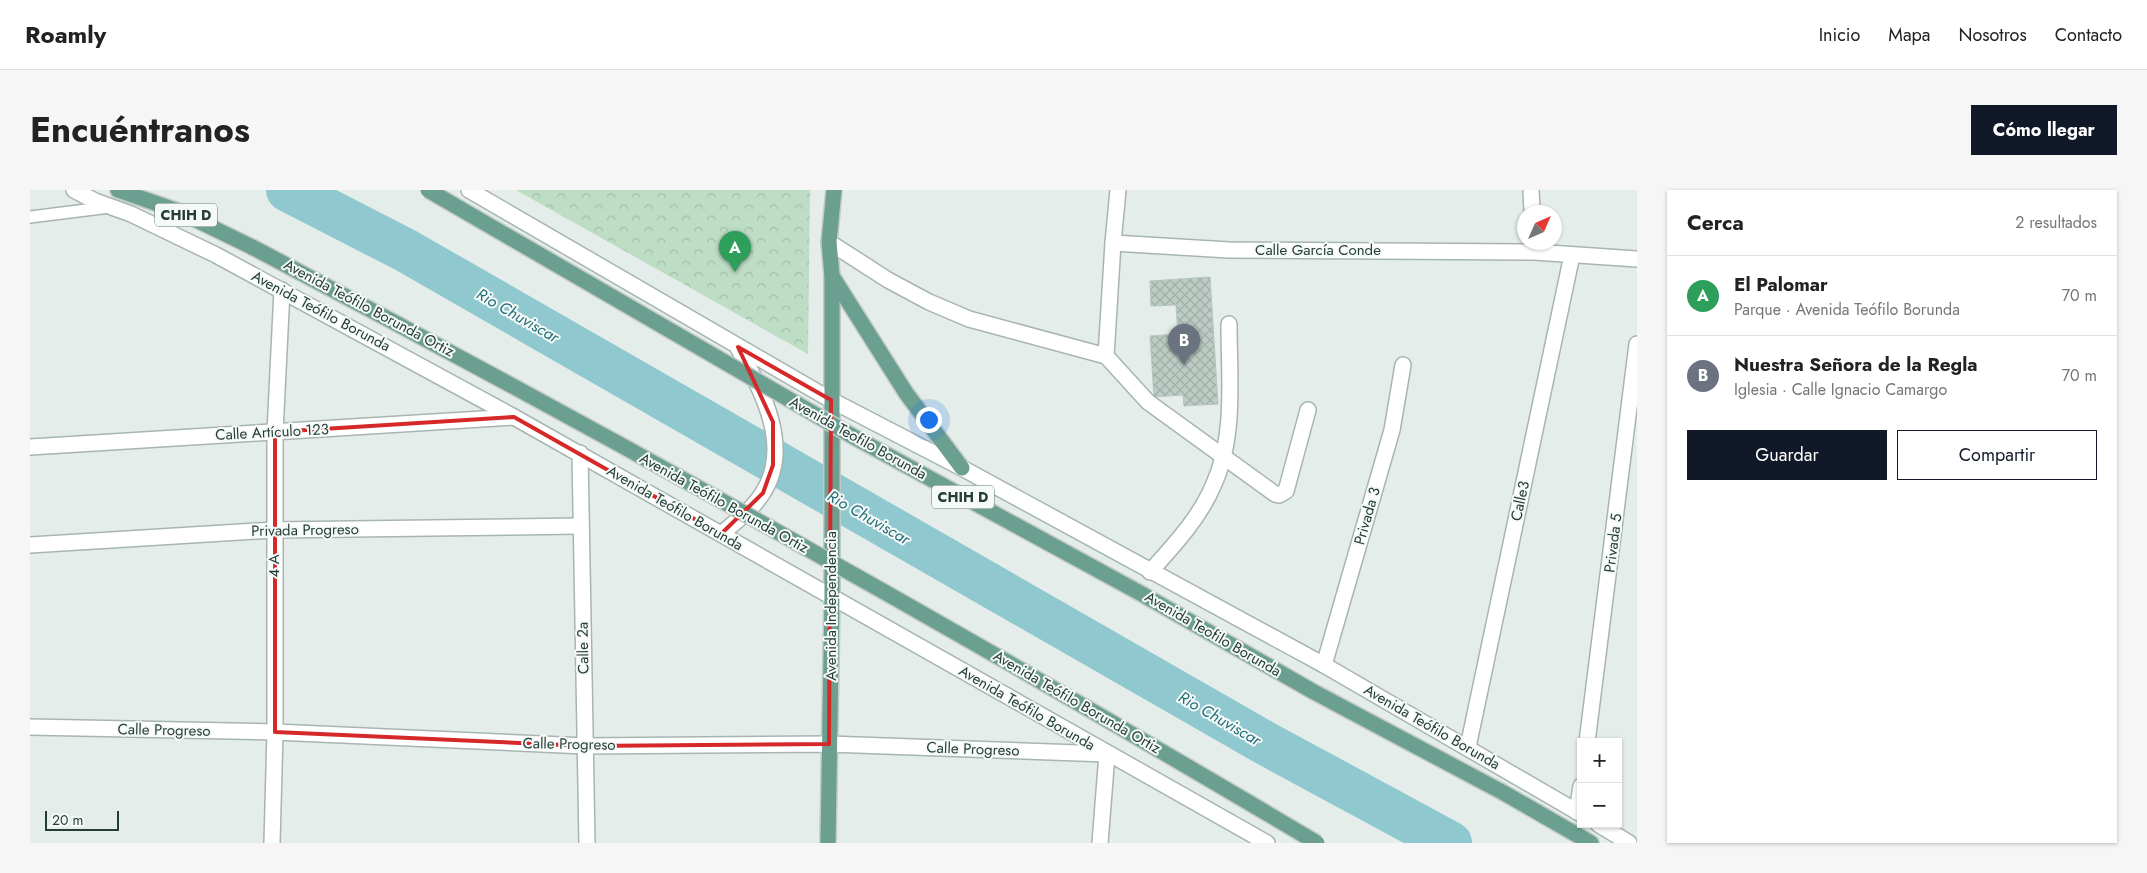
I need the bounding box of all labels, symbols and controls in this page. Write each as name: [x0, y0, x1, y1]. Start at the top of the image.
text: Roamly: [25, 17, 106, 52]
text: Inicio: [1819, 22, 1860, 48]
text: Mapa: [1888, 22, 1930, 48]
text: Nosotros: [1958, 22, 2027, 48]
text: Contacto: [2055, 22, 2122, 48]
text: Encuéntranos: [30, 105, 250, 155]
button: Cómo llegar: [1971, 105, 2117, 155]
road number: CHIH D: [155, 204, 217, 226]
north arrow: [1517, 205, 1562, 250]
text: Cerca: [1687, 208, 1744, 238]
text: 2 resultados: [2015, 211, 2097, 234]
pin: A: [719, 231, 751, 272]
street label: Calle García Conde: [1255, 239, 1381, 261]
street label: Avenida Teófilo Borunda Ortiz: [281, 255, 457, 361]
street label: Avenida Teófilo Borunda: [249, 267, 393, 355]
text: El Palomar: [1734, 271, 1828, 298]
water label: Rio Chuviscar: [472, 283, 565, 349]
text: A: [1697, 284, 1709, 307]
text: 70 m: [2062, 284, 2097, 307]
text: Parque · Avenida Teófilo Borunda: [1734, 298, 1960, 321]
pin: B: [1168, 324, 1200, 365]
text: Nuestra Señora de la Regla: [1734, 351, 1978, 378]
text: B: [1698, 364, 1708, 387]
text: 70 m: [2062, 364, 2097, 387]
text: Iglesia · Calle Ignacio Camargo: [1734, 378, 1947, 401]
street label: Avenida Teofilo Borunda: [785, 391, 931, 485]
your location: [916, 407, 942, 433]
street label: Calle Artículo 123: [215, 418, 329, 446]
button: Guardar: [1687, 430, 1887, 480]
button: Compartir: [1897, 430, 2097, 480]
street label: Avenida Teófilo Borunda Ortiz: [636, 449, 812, 557]
street label: Avenida Teófilo Borunda: [604, 462, 746, 554]
street label: Calle3: [1505, 479, 1535, 523]
street label: Privada 3: [1348, 484, 1386, 548]
water label: Rio Chuviscar: [823, 485, 916, 551]
road number: CHIH D: [932, 486, 994, 508]
street label: Privada 5: [1598, 512, 1628, 574]
street label: Privada Progreso: [251, 518, 359, 542]
street label: Avenida Independencia: [820, 531, 842, 681]
street label: 4 A: [263, 554, 285, 578]
street label: Avenida Teofilo Borunda: [1141, 586, 1285, 682]
street label: Calle 2a: [572, 622, 594, 674]
street label: Avenida Teófilo Borunda Ortiz: [990, 647, 1164, 757]
street label: Avenida Teófilo Borunda: [956, 662, 1098, 754]
street label: Avenida Teófilo Borunda: [1360, 679, 1504, 775]
water label: Rio Chuviscar: [1174, 686, 1267, 752]
street label: Calle Progreso: [117, 718, 211, 742]
street label: Calle Progreso: [522, 732, 616, 756]
street label: Calle Progreso: [926, 736, 1020, 762]
map controls: [1577, 738, 1622, 828]
button: +: [1577, 738, 1622, 783]
button: −: [1577, 783, 1622, 828]
scale bar: [45, 808, 119, 831]
text: 20 m: [52, 810, 84, 830]

